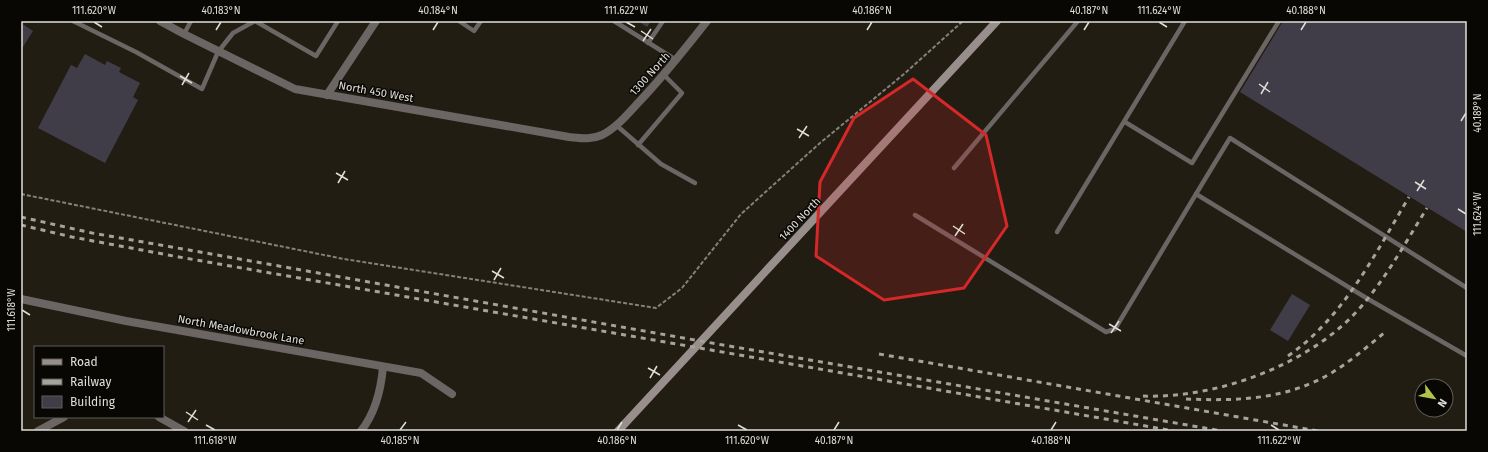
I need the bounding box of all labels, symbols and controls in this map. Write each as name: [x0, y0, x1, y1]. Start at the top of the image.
text: 111.620°W: [72, 5, 117, 17]
text: 40.183°N: [201, 5, 241, 17]
text: 40.184°N: [418, 5, 458, 17]
text: 111.622°W: [604, 5, 649, 17]
text: 40.186°N: [852, 5, 892, 17]
text: 40.187°N: [1070, 5, 1108, 17]
text: 111.624°W: [1137, 5, 1182, 17]
text: 40.188°N: [1286, 5, 1326, 17]
street label: 1300 North: [627, 50, 673, 98]
street label: North 450 West: [337, 79, 415, 105]
text: 40.189°N: [1472, 93, 1484, 133]
text: 111.624°W: [1472, 191, 1484, 236]
street label: 1400 North: [777, 195, 823, 243]
text: 111.618°W: [6, 288, 18, 332]
street label: North Meadowbrook Lane: [177, 312, 305, 348]
legend: [34, 346, 164, 418]
text: Road: [70, 355, 98, 369]
text: Railway: [70, 375, 111, 389]
north arrow: [1414, 378, 1454, 418]
text: Building: [70, 395, 116, 409]
text: N: [1435, 396, 1450, 410]
text: 111.618°W: [193, 435, 237, 447]
text: 40.185°N: [380, 435, 420, 447]
text: 40.186°N: [597, 435, 637, 447]
text: 111.620°W: [725, 435, 770, 447]
text: 40.187°N: [815, 435, 853, 447]
text: 40.188°N: [1031, 435, 1071, 447]
text: 111.622°W: [1257, 435, 1302, 447]

